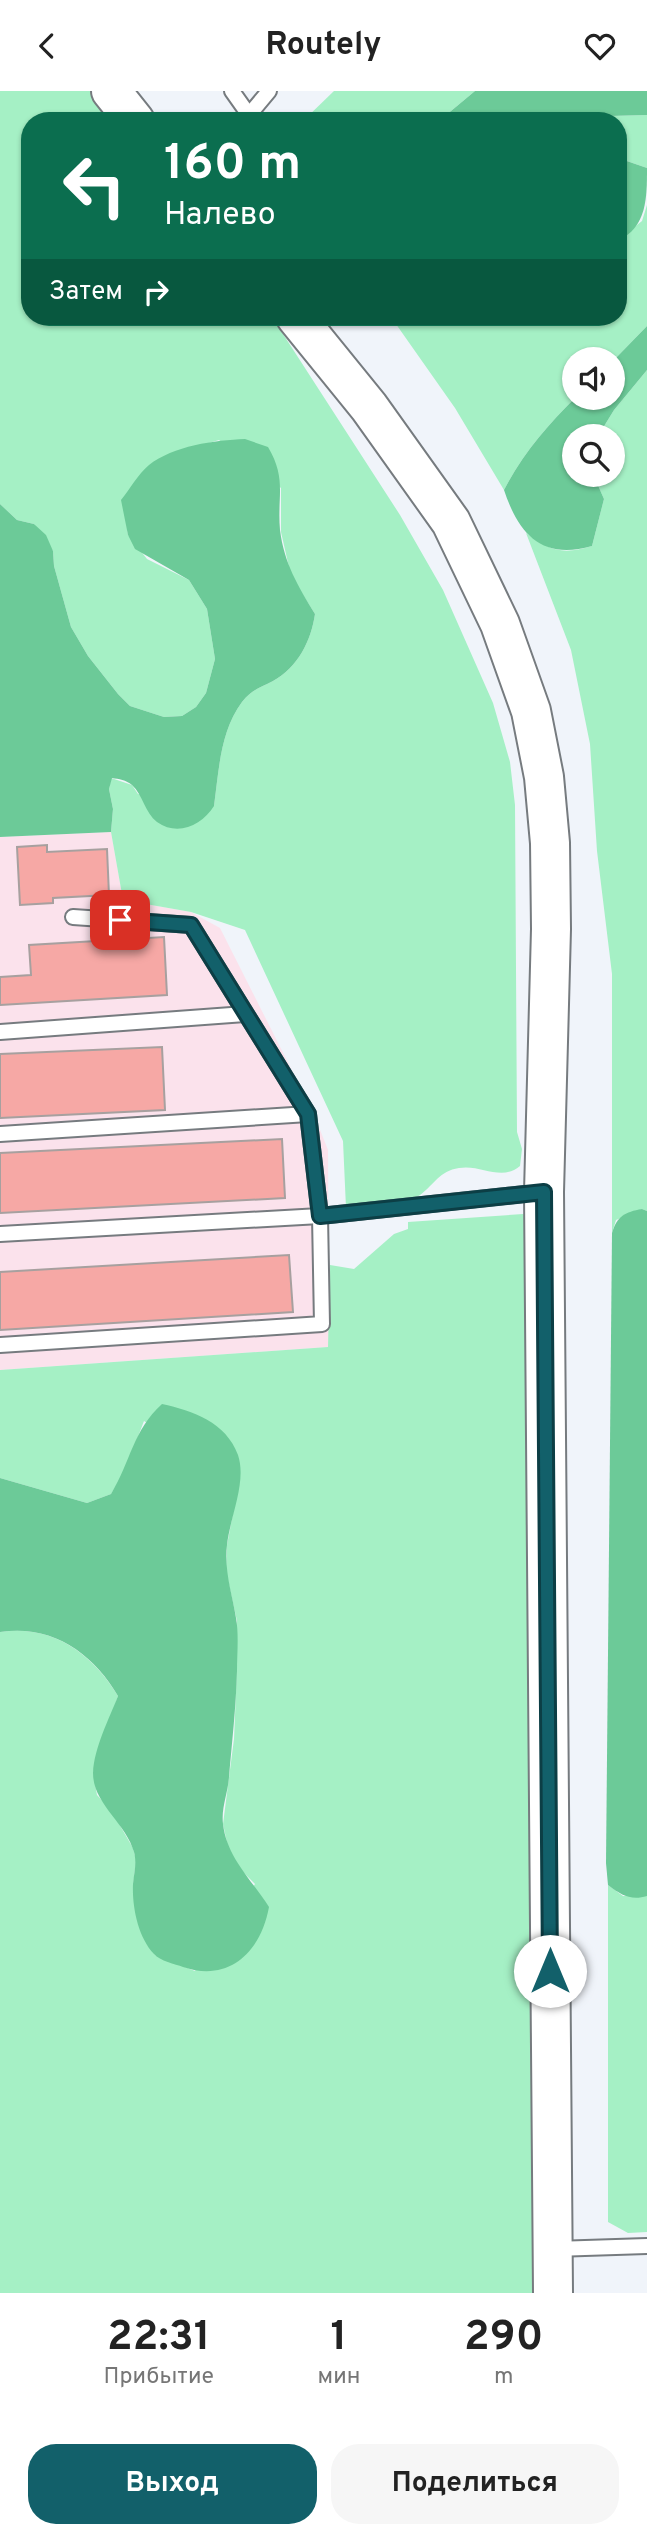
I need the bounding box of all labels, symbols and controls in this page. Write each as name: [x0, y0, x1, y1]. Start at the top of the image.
text: Routely: [266, 26, 381, 66]
icon: back: [28, 27, 66, 65]
icon: heart: [581, 27, 619, 65]
text: 160 m: [164, 135, 301, 197]
icon: left: [49, 140, 140, 231]
text: Налево: [164, 196, 276, 236]
icon: right: [137, 273, 175, 311]
text: Затем: [49, 276, 123, 309]
map controls: [562, 347, 625, 487]
button: sound: [562, 347, 625, 410]
button: search: [562, 424, 625, 487]
pin: [90, 890, 150, 950]
icon: arrive: [101, 901, 139, 939]
position arrow: [513, 1934, 587, 2008]
text: 22:31: [107, 2312, 211, 2365]
text: 1: [331, 2312, 347, 2365]
text: 290: [464, 2312, 543, 2365]
text: Прибытие: [104, 2363, 214, 2392]
text: мин: [318, 2363, 360, 2392]
text: m: [494, 2363, 513, 2392]
button: Выход: [28, 2444, 317, 2524]
button: Поделиться: [331, 2444, 619, 2524]

